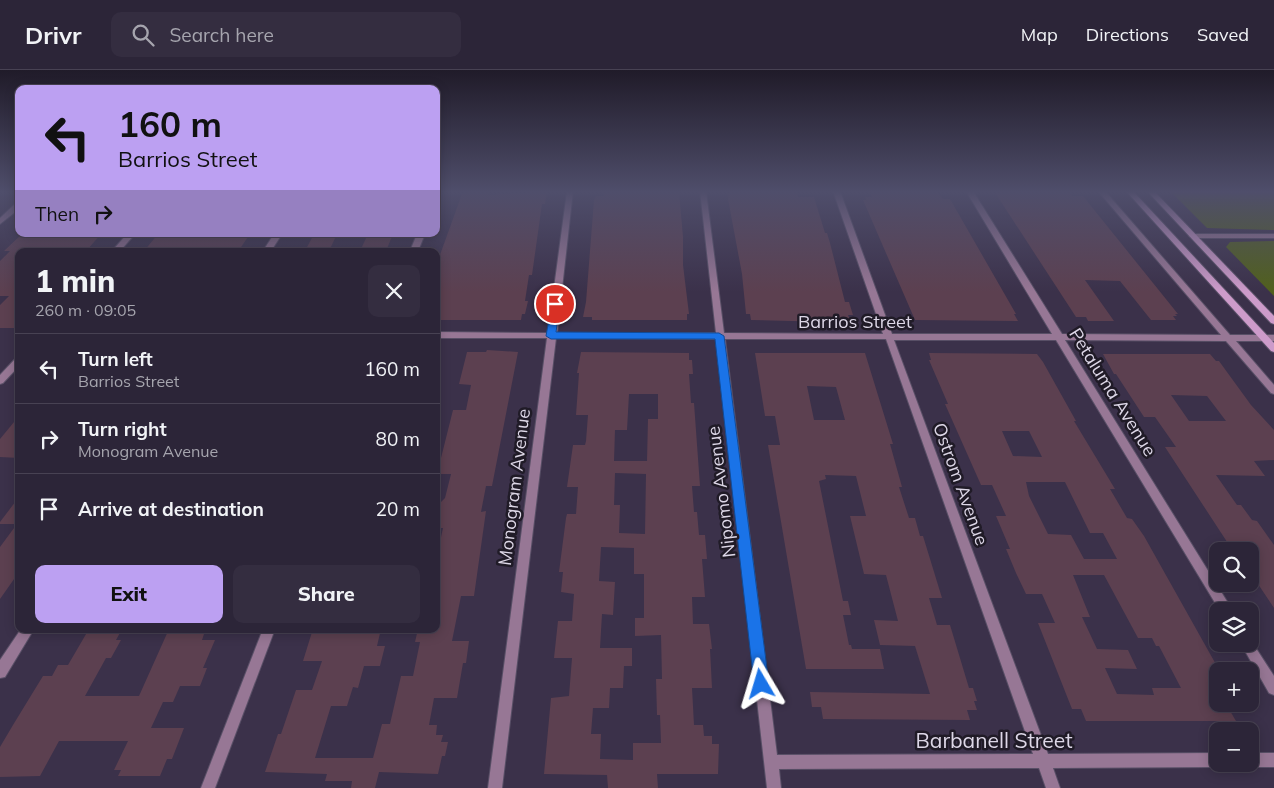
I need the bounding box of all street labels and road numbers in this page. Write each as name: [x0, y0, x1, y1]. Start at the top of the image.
street label: Barrios Street: [798, 310, 912, 333]
street label: Petaluma Avenue: [1064, 324, 1162, 460]
street label: Monogram Avenue: [493, 407, 535, 567]
street label: Ostrom Avenue: [928, 419, 994, 549]
street label: Nipomo Avenue: [702, 425, 740, 559]
street label: Barbanell Street: [916, 727, 1072, 753]

